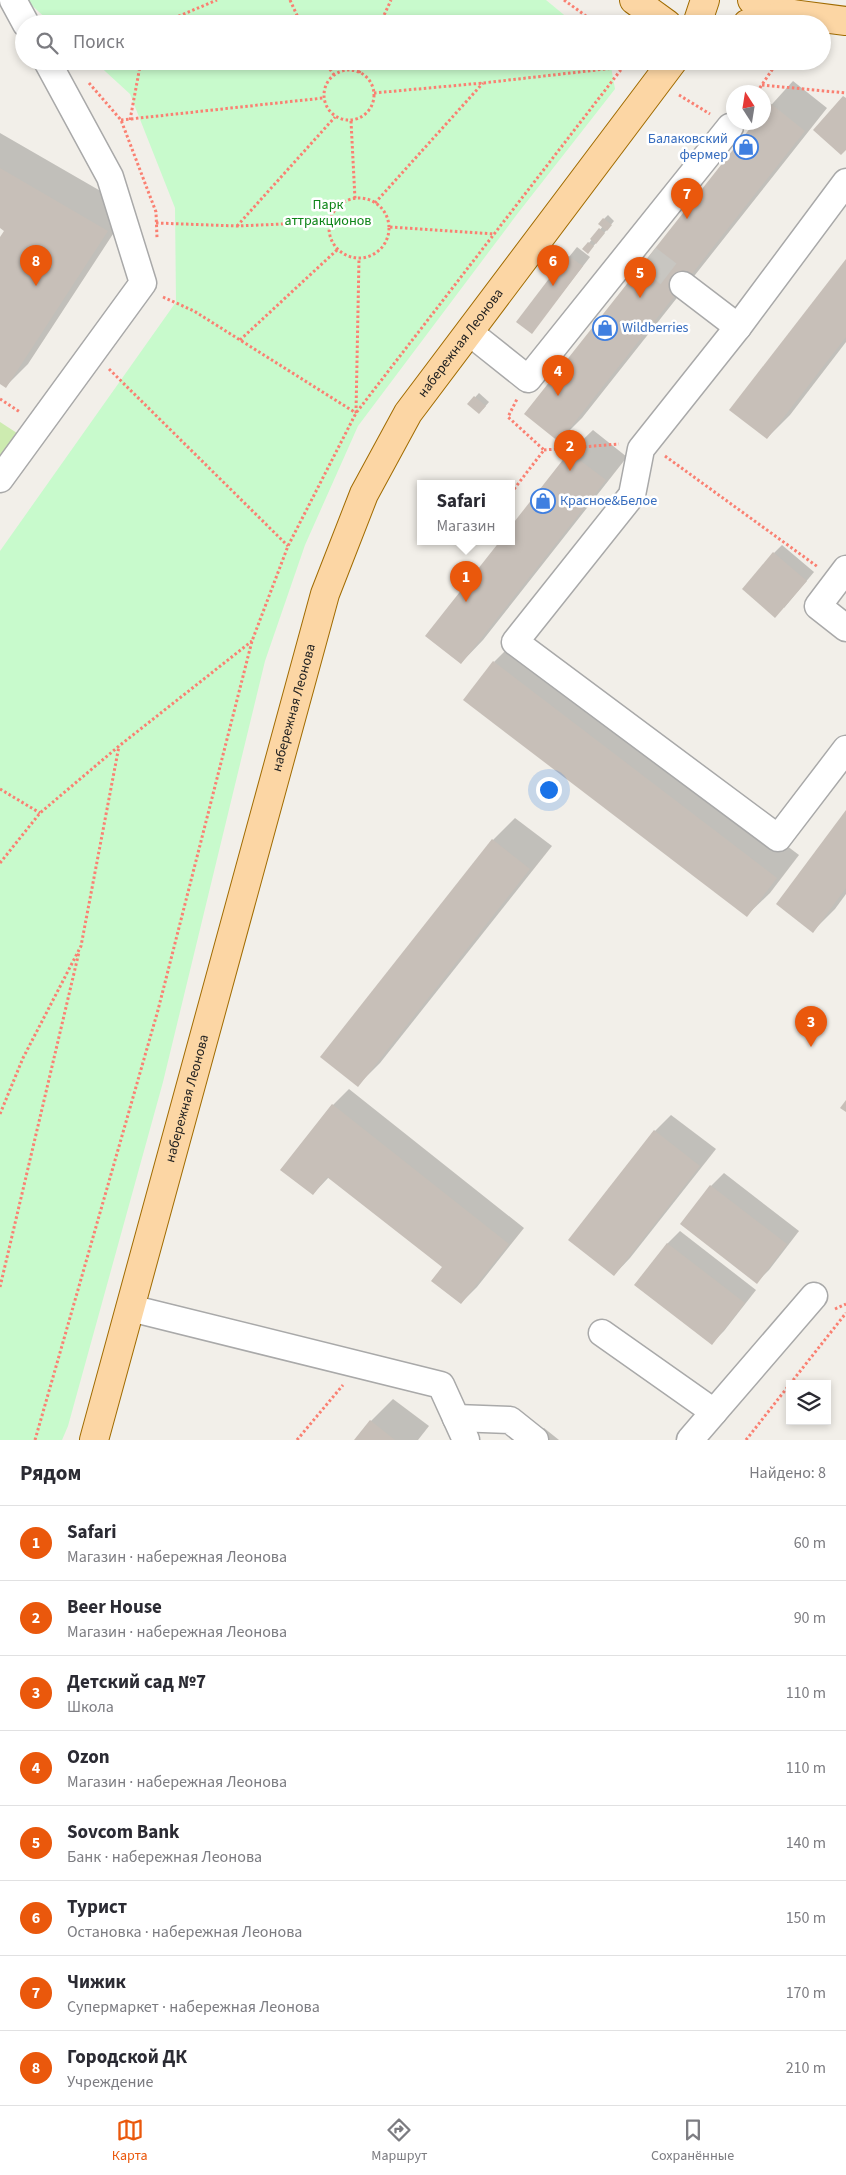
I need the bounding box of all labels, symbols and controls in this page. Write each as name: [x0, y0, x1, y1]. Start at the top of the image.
search box: [15, 15, 831, 70]
icon: search: [33, 29, 61, 57]
text: Поиск: [73, 29, 124, 56]
north arrow: [726, 85, 771, 130]
place label: Балаковский фермер: [648, 129, 728, 165]
shop icon: Балаковский фермер: [733, 134, 759, 160]
pin: 7: [671, 178, 703, 219]
park label: Парк аттракционов: [285, 195, 371, 231]
pin: 8: [20, 245, 52, 286]
pin: 6: [537, 245, 569, 286]
pin: 5: [624, 257, 656, 298]
street label: набережная Леонова: [413, 284, 508, 402]
shop icon: Wildberries: [592, 315, 618, 341]
place label: Wildberries: [622, 318, 689, 338]
pin: 4: [542, 355, 574, 396]
pin: 2: [554, 430, 586, 471]
popup: [417, 480, 515, 545]
text: Safari: [436, 488, 486, 515]
shop icon: Красное&Белое: [530, 488, 556, 514]
place label: Красное&Белое: [560, 491, 657, 511]
text: Магазин: [436, 515, 496, 537]
pin: 1: [450, 561, 482, 602]
street label: набережная Леонова: [267, 642, 321, 774]
your location: [536, 777, 562, 803]
pin: 3: [795, 1006, 827, 1047]
street label: набережная Леонова: [160, 1032, 214, 1165]
map controls: [786, 1380, 831, 1425]
button: layers: [786, 1380, 831, 1425]
text: Рядом: [20, 1458, 81, 1488]
text: Найдено: 8: [749, 1462, 826, 1484]
text: Safari: [67, 1519, 117, 1546]
text: 1: [32, 1532, 40, 1554]
text: 60 m: [794, 1532, 826, 1554]
text: Магазин · набережная Леонова: [67, 1546, 287, 1568]
text: Beer House: [67, 1594, 162, 1621]
text: 2: [32, 1607, 40, 1629]
text: 90 m: [794, 1607, 826, 1629]
text: Магазин · набережная Леонова: [67, 1621, 287, 1643]
text: Детский сад №7: [67, 1669, 206, 1696]
text: 3: [32, 1682, 40, 1704]
text: 110 m: [786, 1682, 826, 1704]
text: Школа: [67, 1696, 114, 1718]
text: Ozon: [67, 1744, 110, 1771]
text: 4: [32, 1757, 40, 1779]
text: 110 m: [786, 1757, 826, 1779]
text: Магазин · набережная Леонова: [67, 1771, 287, 1793]
text: Sovcom Bank: [67, 1819, 180, 1846]
text: 5: [32, 1832, 40, 1854]
text: 140 m: [786, 1832, 826, 1854]
text: Банк · набережная Леонова: [67, 1846, 262, 1868]
text: Турист: [67, 1894, 127, 1921]
text: 6: [32, 1907, 40, 1929]
text: 150 m: [786, 1907, 826, 1929]
text: Остановка · набережная Леонова: [67, 1921, 302, 1943]
text: Чижик: [67, 1969, 126, 1996]
text: 7: [32, 1982, 40, 2004]
text: 170 m: [786, 1982, 826, 2004]
text: Супермаркет · набережная Леонова: [67, 1996, 320, 2018]
text: Городской ДК: [67, 2044, 187, 2071]
text: 8: [32, 2057, 40, 2079]
text: 210 m: [786, 2057, 826, 2079]
text: Учреждение: [67, 2071, 154, 2093]
tab: Карта: [112, 2116, 148, 2166]
tab: Маршрут: [371, 2116, 427, 2166]
tab: Сохранённые: [651, 2116, 734, 2166]

